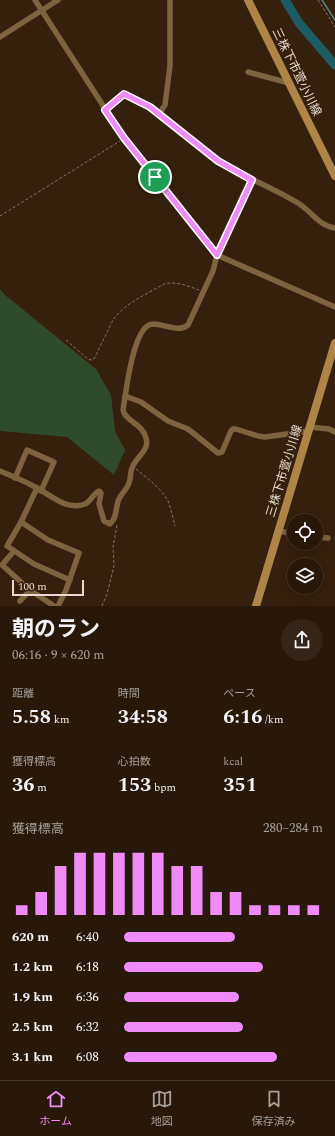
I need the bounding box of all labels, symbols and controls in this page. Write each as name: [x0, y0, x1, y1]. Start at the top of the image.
street label: 三株下市萱小川線: [267, 25, 326, 120]
pin: [138, 160, 172, 194]
icon: arrive: [144, 166, 166, 188]
street label: 三株下市萱小川線: [261, 422, 308, 520]
map controls: [287, 514, 323, 594]
button: locate: [287, 514, 323, 550]
button: layers: [287, 558, 323, 594]
scale bar: [12, 578, 84, 597]
text: 100 m: [18, 578, 47, 595]
text: 朝のラン: [12, 613, 100, 646]
button: share: [281, 619, 323, 661]
text: 06:16 · 9 × 620 m: [12, 645, 104, 665]
text: 距離: [12, 685, 34, 702]
text: 時間: [118, 685, 140, 702]
text: ペース: [223, 685, 256, 702]
text: 5.58: [12, 702, 51, 732]
text: 34:58: [118, 702, 168, 732]
text: 6:16: [223, 702, 262, 732]
text: km: [51, 711, 69, 728]
text: /km: [262, 711, 283, 728]
text: 獲得標高: [12, 753, 56, 770]
text: 心拍数: [118, 753, 151, 770]
text: kcal: [223, 753, 243, 770]
text: 36: [12, 770, 34, 800]
text: 153: [118, 770, 151, 800]
text: 351: [223, 770, 257, 800]
text: m: [34, 779, 47, 796]
text: bpm: [151, 779, 176, 796]
text: 280–284 m: [263, 818, 323, 838]
text: 獲得標高: [12, 819, 64, 839]
text: 620 m: [12, 927, 49, 947]
text: 6:40: [76, 927, 99, 947]
text: 1.2 km: [12, 957, 53, 977]
text: 6:18: [76, 957, 99, 977]
text: 1.9 km: [12, 987, 53, 1007]
text: 6:36: [76, 987, 99, 1007]
text: 2.5 km: [12, 1017, 53, 1037]
text: 6:32: [76, 1017, 99, 1037]
text: 3.1 km: [12, 1047, 53, 1067]
text: 6:08: [76, 1047, 99, 1067]
tab: ホーム: [39, 1088, 72, 1130]
tab: 地図: [151, 1088, 173, 1130]
tab: 保存済み: [252, 1088, 296, 1130]

